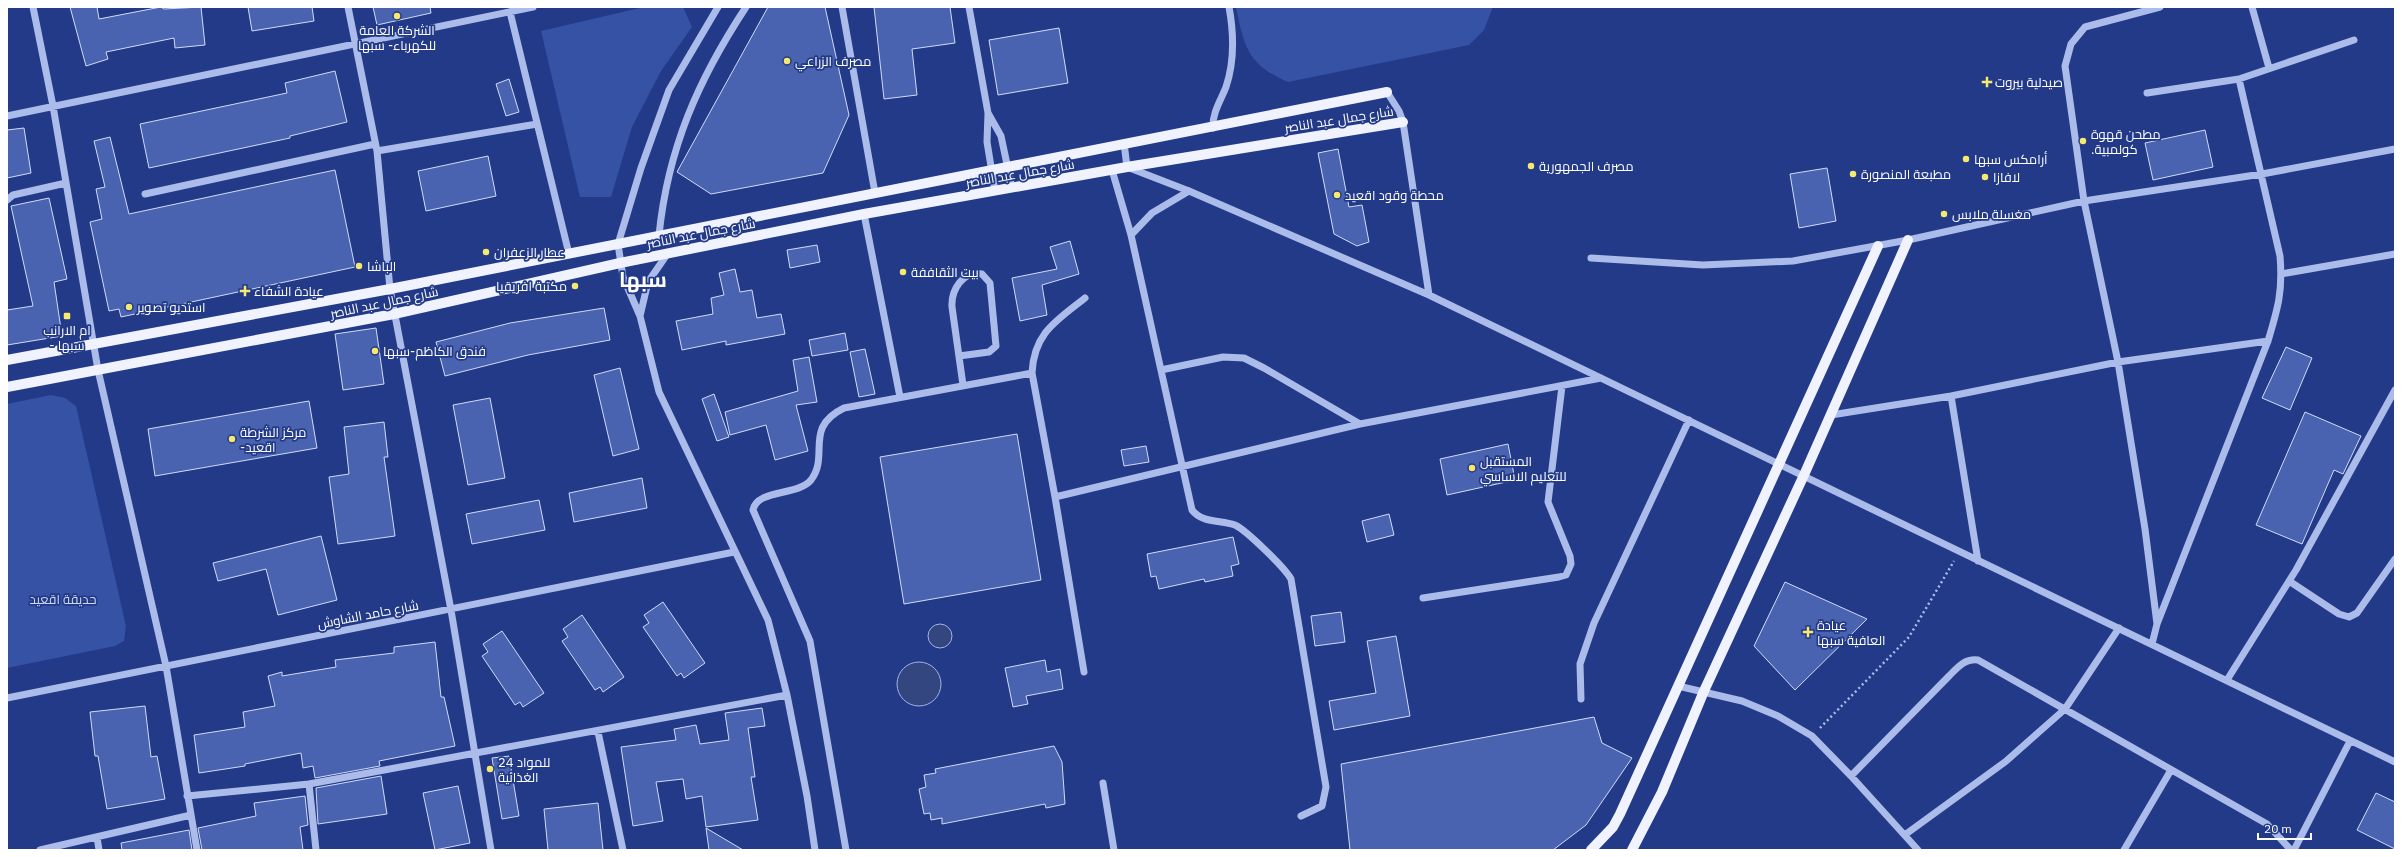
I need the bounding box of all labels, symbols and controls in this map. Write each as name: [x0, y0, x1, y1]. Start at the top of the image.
marker: الشركة العامة للكهرباء- سبها: [392, 11, 402, 21]
place label: الشركة العامة للكهرباء- سبها: [358, 22, 436, 54]
place label: مصرف الزراعي: [795, 53, 871, 72]
marker: مصرف الزراعي: [782, 56, 792, 66]
place label: صيدلية بيروت: [1995, 74, 2063, 91]
marker: صيدلية بيروت: [1982, 77, 1992, 87]
street label: شارع جمال عبد الناصر: [1282, 102, 1395, 137]
place label: مطحن قهوة .كولمبية: [2091, 126, 2161, 158]
marker: مطحن قهوة .كولمبية: [2078, 136, 2088, 146]
place label: أرامكس سبها: [1974, 151, 2048, 168]
marker: أرامكس سبها: [1961, 154, 1971, 164]
street label: شارع جمال عبد الناصر: [963, 156, 1076, 192]
place label: مصرف الجمهورية: [1539, 158, 1634, 175]
marker: مصرف الجمهورية: [1526, 161, 1536, 171]
place label: مطبعة المنصورة: [1861, 166, 1951, 183]
marker: مطبعة المنصورة: [1848, 169, 1858, 179]
place label: لافازا: [1993, 169, 2020, 186]
marker: لافازا: [1980, 172, 1990, 182]
place label: محطة وقود اقعيد: [1345, 187, 1444, 204]
marker: محطة وقود اقعيد: [1332, 190, 1342, 200]
place label: مغسلة ملابس: [1952, 206, 2031, 223]
marker: مغسلة ملابس: [1939, 209, 1949, 219]
street label: شارع جمال عبد الناصر: [644, 215, 757, 253]
place label: عطار الزعفران: [494, 244, 565, 261]
marker: عطار الزعفران: [481, 247, 491, 257]
place label: الباشا: [367, 258, 396, 275]
marker: الباشا: [354, 261, 364, 271]
place label: بيت الثقاففة: [911, 264, 979, 281]
district label: سبها: [619, 265, 667, 293]
marker: بيت الثقاففة: [898, 267, 908, 277]
place label: مكتبة افريقيا: [496, 278, 567, 295]
marker: مكتبة افريقيا: [570, 281, 580, 291]
place label: عيادة الشفاء: [254, 283, 324, 300]
street label: شارع جمال عبد الناصر: [327, 283, 440, 322]
marker: عيادة الشفاء: [239, 285, 251, 297]
place label: استديو تصوير: [136, 299, 206, 316]
marker: استديو تصوير: [124, 302, 134, 312]
marker: ام الارانب - سبها: [62, 311, 72, 321]
place label: ام الارانب - سبها: [43, 322, 91, 354]
place label: فندق الكاظم-سبها: [383, 343, 486, 361]
marker: فندق الكاظم-سبها: [370, 346, 380, 356]
place label: مركز الشرطة -اقعيد: [240, 424, 306, 456]
marker: مركز الشرطة -اقعيد: [227, 434, 237, 444]
place label: المستقبل للتعليم الاساسي: [1480, 453, 1567, 487]
marker: المستقبل للتعليم الاساسي: [1467, 463, 1477, 473]
park label: حديقة اقعيد: [30, 591, 96, 608]
street label: شارع حامد الشاوش: [316, 596, 420, 633]
place label: عيادة العافية سبها: [1817, 617, 1885, 649]
marker: عيادة العافية سبها: [1802, 626, 1814, 638]
place label: 24 للمواد الغذائية: [498, 754, 550, 786]
marker: 24 للمواد الغذائية: [485, 764, 495, 774]
scale bar: [2258, 815, 2311, 841]
text: 20 m: [2264, 821, 2292, 836]

